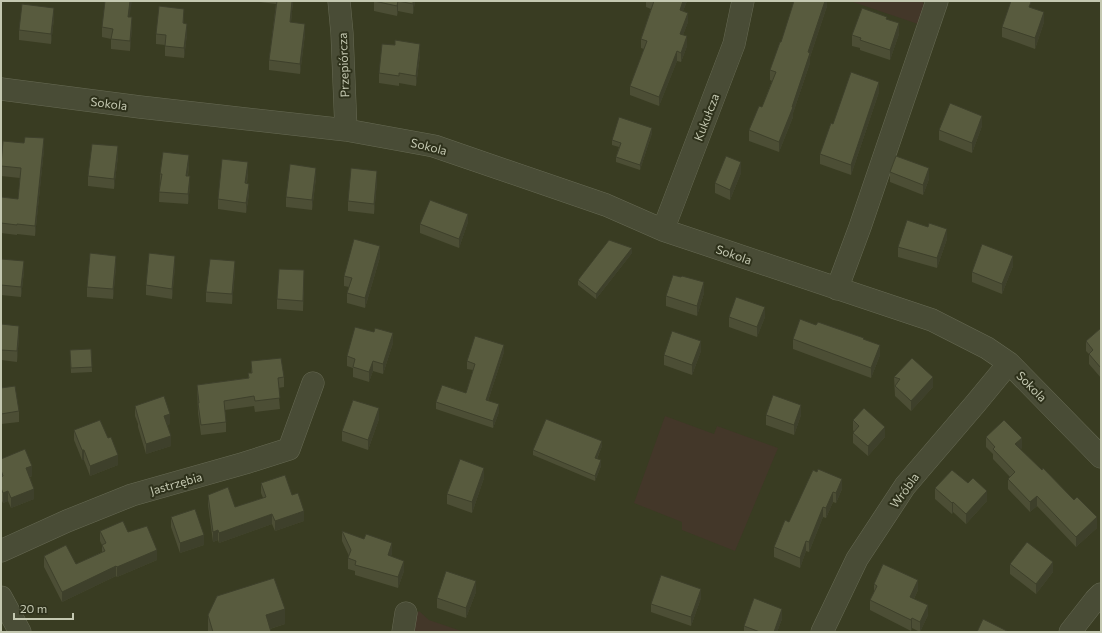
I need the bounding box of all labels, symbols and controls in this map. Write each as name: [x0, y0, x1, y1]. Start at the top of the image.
street label: Przepiórcza: [335, 32, 351, 98]
street label: Kukułcza: [691, 91, 721, 143]
street label: Sokola: [90, 94, 128, 112]
street label: Sokola: [409, 135, 449, 157]
street label: Sokola: [714, 241, 754, 267]
street label: Sokola: [1014, 368, 1050, 404]
street label: Jastrzębia: [148, 469, 204, 498]
street label: Wróbla: [887, 470, 921, 510]
scale bar: [14, 595, 73, 621]
text: 20 m: [20, 601, 47, 615]

